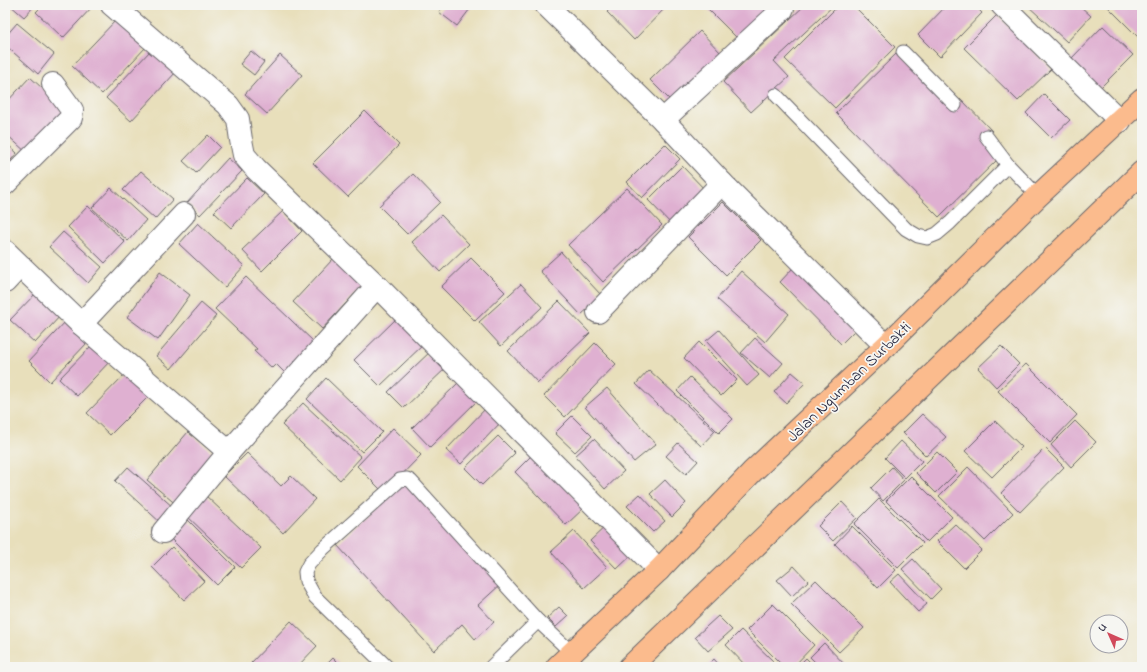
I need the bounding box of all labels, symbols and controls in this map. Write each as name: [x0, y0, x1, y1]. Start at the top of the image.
street label: Jalan Ngumban Surbakti: [782, 316, 917, 448]
north arrow: [1089, 614, 1129, 654]
text: U: [1095, 619, 1111, 636]

